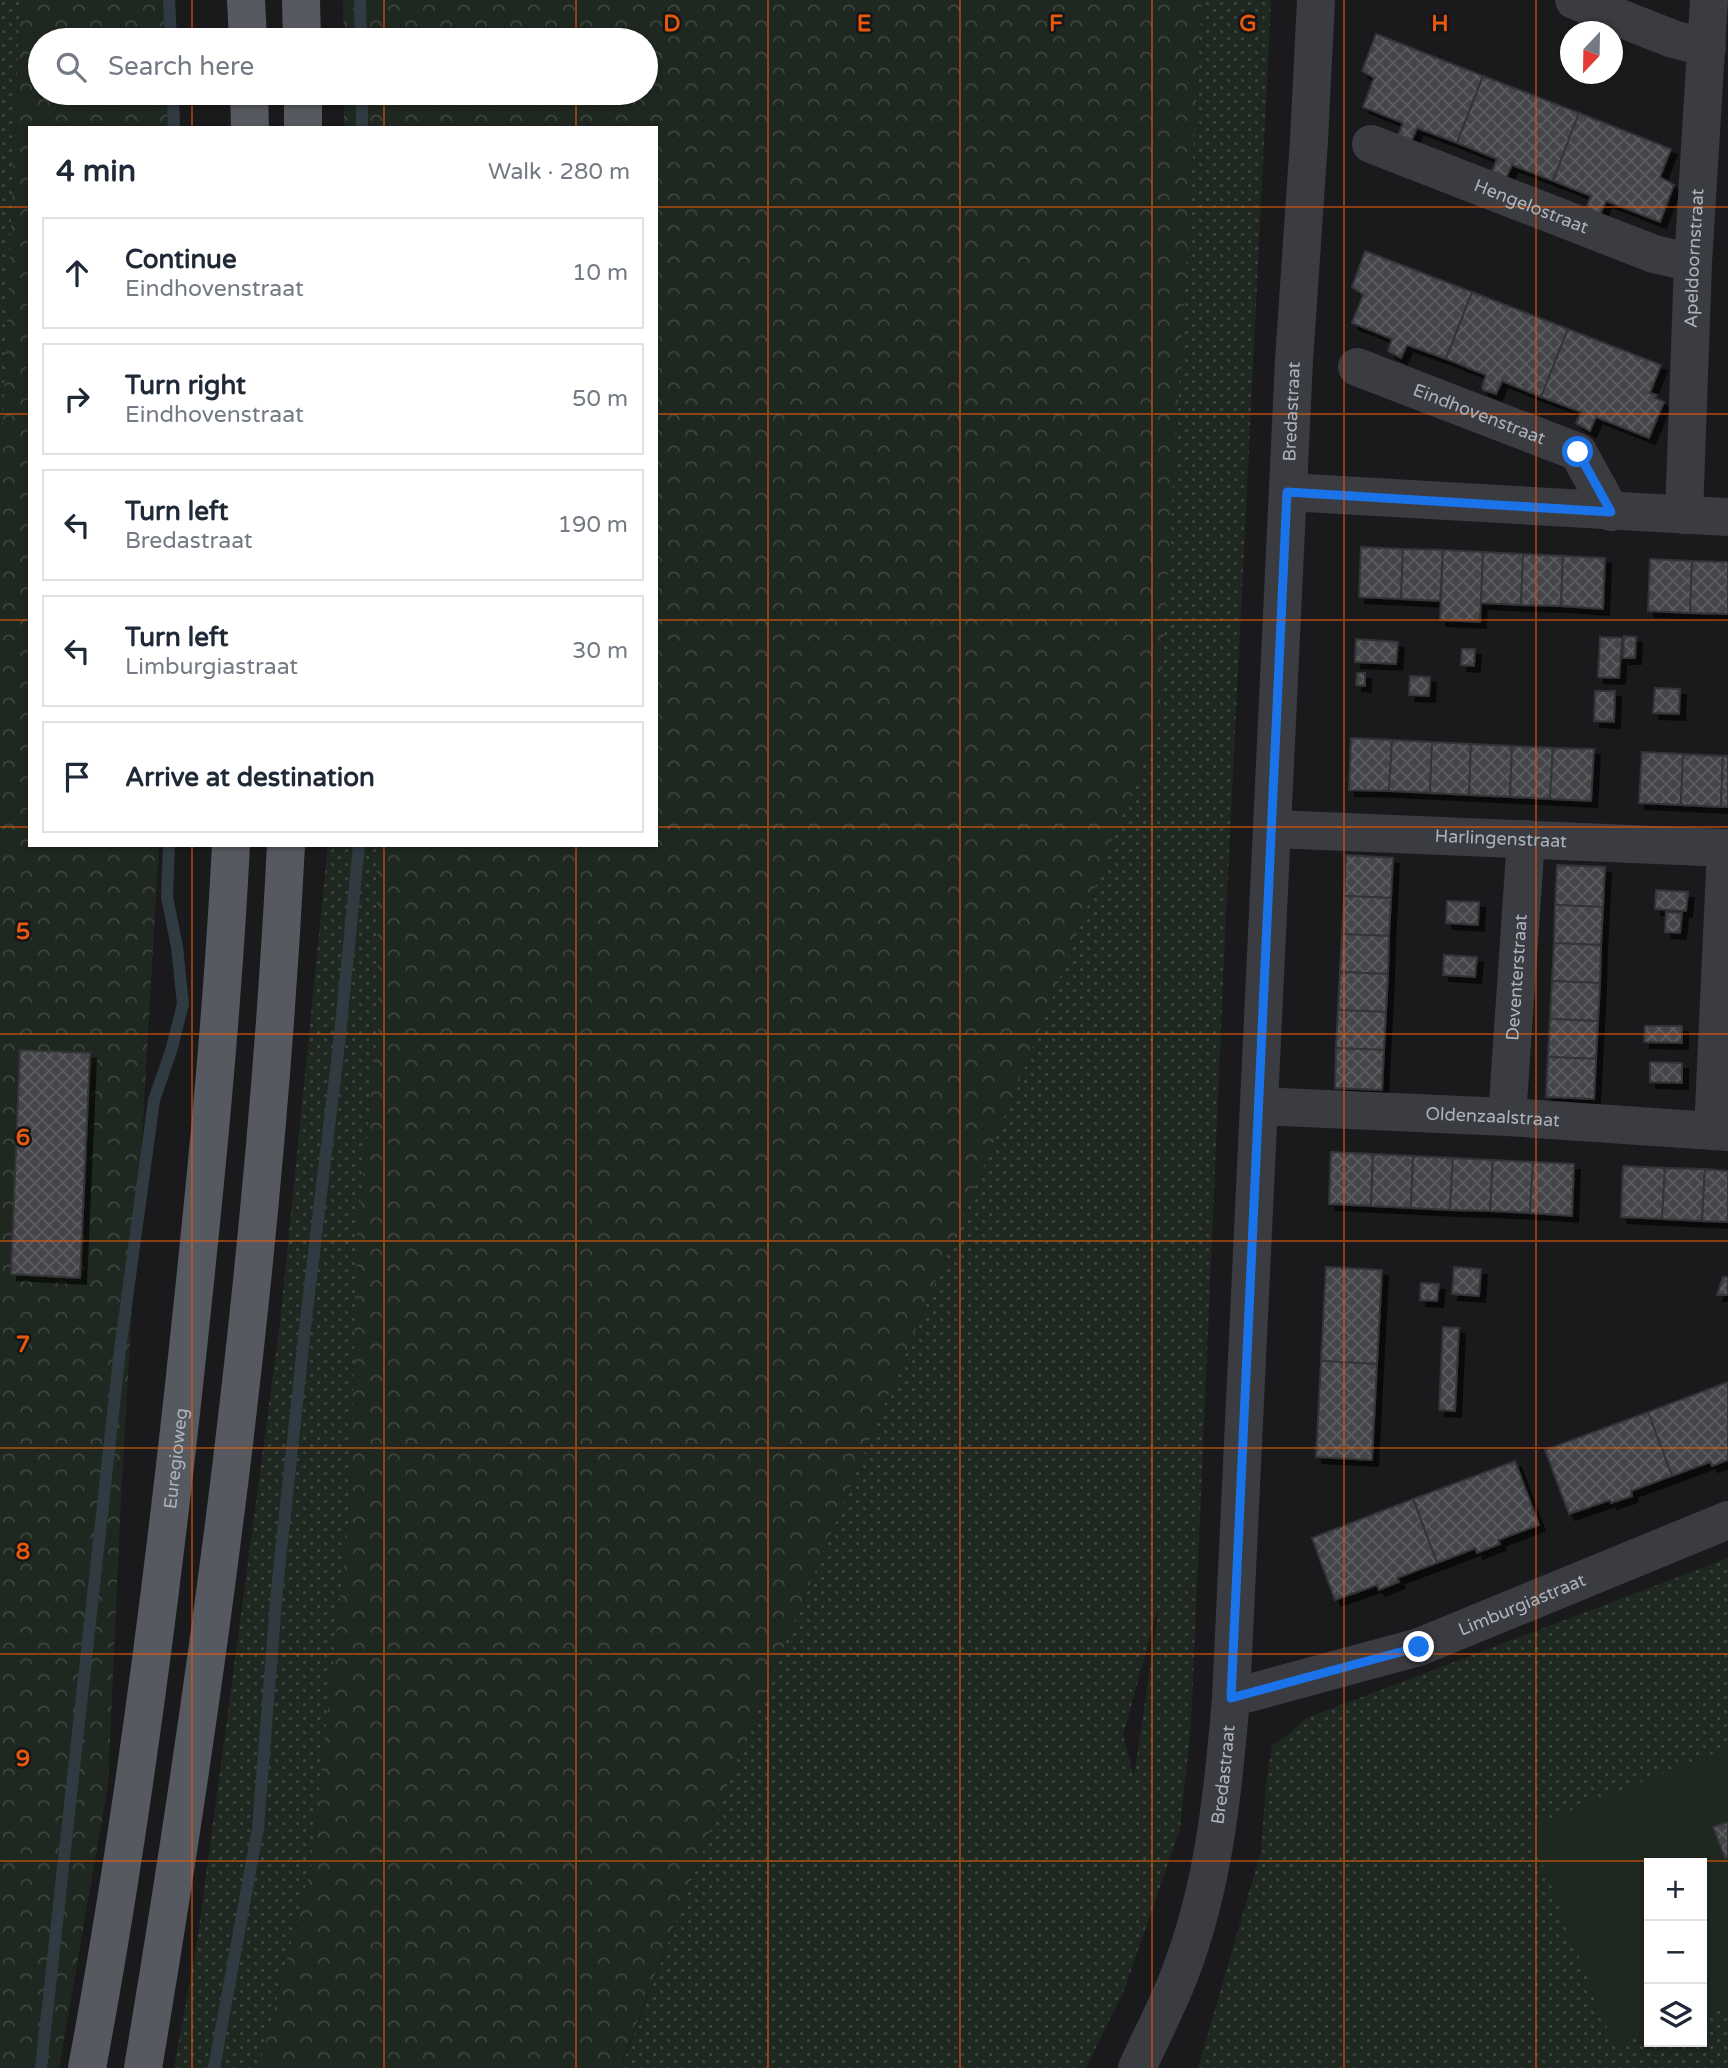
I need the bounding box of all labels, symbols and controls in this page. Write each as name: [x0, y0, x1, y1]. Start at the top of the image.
text: D: [663, 10, 681, 38]
text: E: [857, 10, 871, 38]
text: F: [1049, 10, 1063, 38]
text: G: [1239, 10, 1257, 38]
text: H: [1431, 10, 1449, 38]
north arrow: [1560, 21, 1623, 84]
search box: [28, 28, 658, 105]
icon: search: [52, 48, 90, 86]
text: Search here: [108, 51, 254, 82]
text: 4 min: [56, 153, 136, 190]
text: Walk · 280 m: [488, 158, 630, 186]
street label: Hengelostraat: [1471, 174, 1592, 238]
street label: Apeldoornstraat: [1680, 188, 1709, 328]
text: Continue: [125, 244, 237, 275]
icon: ahead: [58, 254, 96, 292]
text: 10 m: [572, 259, 628, 287]
text: Eindhovenstraat: [125, 275, 304, 303]
street label: Bredastraat: [1278, 361, 1305, 462]
text: Turn right: [125, 370, 246, 401]
street label: Eindhovenstraat: [1410, 379, 1549, 449]
icon: right: [58, 380, 96, 418]
text: 50 m: [572, 385, 628, 413]
text: Eindhovenstraat: [125, 401, 304, 429]
route start: [1562, 436, 1593, 467]
text: Turn left: [125, 496, 228, 527]
icon: left: [58, 506, 96, 544]
text: 190 m: [558, 511, 628, 539]
text: Bredastraat: [125, 527, 253, 555]
text: Turn left: [125, 622, 228, 653]
icon: left: [58, 632, 96, 670]
text: 30 m: [572, 637, 628, 665]
text: Limburgiastraat: [125, 653, 298, 681]
icon: arrive: [58, 758, 96, 796]
text: Arrive at destination: [125, 762, 375, 793]
street label: Harlingenstraat: [1434, 825, 1568, 852]
street label: Deventerstraat: [1501, 913, 1532, 1041]
text: 5: [16, 918, 30, 946]
street label: Oldenzaalstraat: [1425, 1102, 1561, 1132]
text: 6: [16, 1124, 30, 1152]
text: 7: [16, 1331, 30, 1359]
street label: Euregioweg: [159, 1407, 192, 1510]
text: 8: [16, 1538, 30, 1566]
street label: Limburgiastraat: [1455, 1569, 1589, 1641]
route end: [1403, 1631, 1434, 1662]
street label: Bredastraat: [1207, 1724, 1240, 1826]
text: 9: [16, 1745, 30, 1773]
map controls: [1644, 1858, 1707, 2047]
button: +: [1644, 1858, 1707, 1921]
button: −: [1644, 1921, 1707, 1984]
button: layers: [1644, 1984, 1707, 2047]

